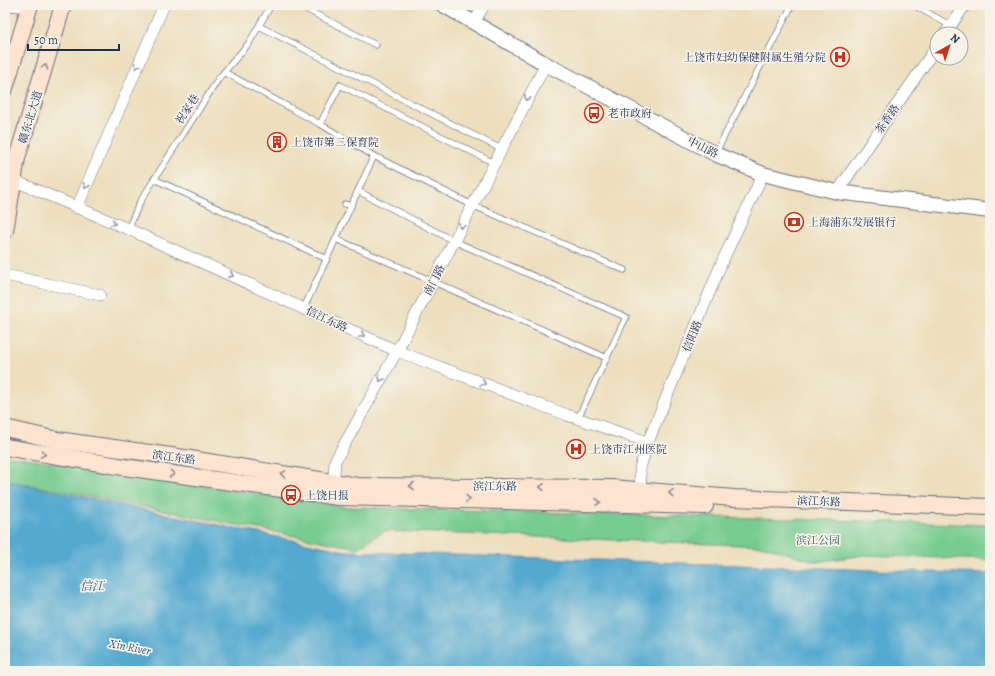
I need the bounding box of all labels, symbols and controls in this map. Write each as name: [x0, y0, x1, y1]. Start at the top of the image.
scale bar: [28, 26, 119, 52]
north arrow: [929, 26, 969, 66]
text: N: [947, 30, 963, 47]
text: 50 m: [34, 32, 58, 48]
hospital icon: 上饶市妇幼保健附属生殖分院: [829, 46, 851, 68]
place label: 上饶市妇幼保健附属生殖分院: [683, 50, 826, 65]
one-way arrow: [134, 63, 142, 70]
one-way arrow: [41, 64, 49, 71]
street label: 赣东北大道: [15, 89, 46, 146]
street label: 祝家巷: [172, 91, 203, 127]
one-way arrow: [525, 94, 532, 102]
street label: 茶香路: [872, 101, 903, 137]
bus stop icon: 老市政府: [583, 102, 605, 124]
place label: 老市政府: [608, 106, 652, 121]
building icon: 上饶市第二保育院: [266, 131, 288, 153]
street label: 中山路: [685, 133, 721, 162]
place label: 上饶市第二保育院: [291, 135, 379, 150]
one-way arrow: [82, 182, 90, 189]
bank icon: 上海浦东发展银行: [783, 211, 805, 233]
place label: 上海浦东发展银行: [808, 215, 896, 230]
one-way arrow: [109, 218, 116, 226]
one-way arrow: [458, 222, 466, 230]
street label: 南门路: [420, 262, 449, 298]
one-way arrow: [227, 270, 235, 278]
street label: 信江东路: [304, 303, 350, 336]
street label: 信阳路: [679, 318, 706, 354]
one-way arrow: [358, 330, 366, 338]
one-way arrow: [379, 375, 386, 382]
one-way arrow: [479, 379, 486, 387]
hospital icon: 上饶市江州医院: [565, 438, 587, 460]
place label: 上饶市江州医院: [590, 442, 667, 457]
street label: 滨江东路: [151, 447, 197, 468]
one-way arrow: [40, 449, 47, 458]
one-way arrow: [169, 469, 175, 478]
one-way arrow: [279, 470, 286, 479]
street label: 滨江东路: [473, 479, 517, 494]
one-way arrow: [409, 482, 415, 490]
one-way arrow: [539, 483, 545, 491]
bus stop icon: 上饶日报: [280, 484, 302, 506]
place label: 上饶日报: [305, 488, 349, 503]
one-way arrow: [668, 488, 674, 497]
street label: 滨江东路: [797, 493, 841, 510]
one-way arrow: [465, 495, 471, 504]
one-way arrow: [595, 498, 601, 506]
park label: 滨江公园: [796, 533, 840, 548]
water label: 信江: [80, 578, 106, 594]
water label: Xin River: [107, 635, 153, 659]

